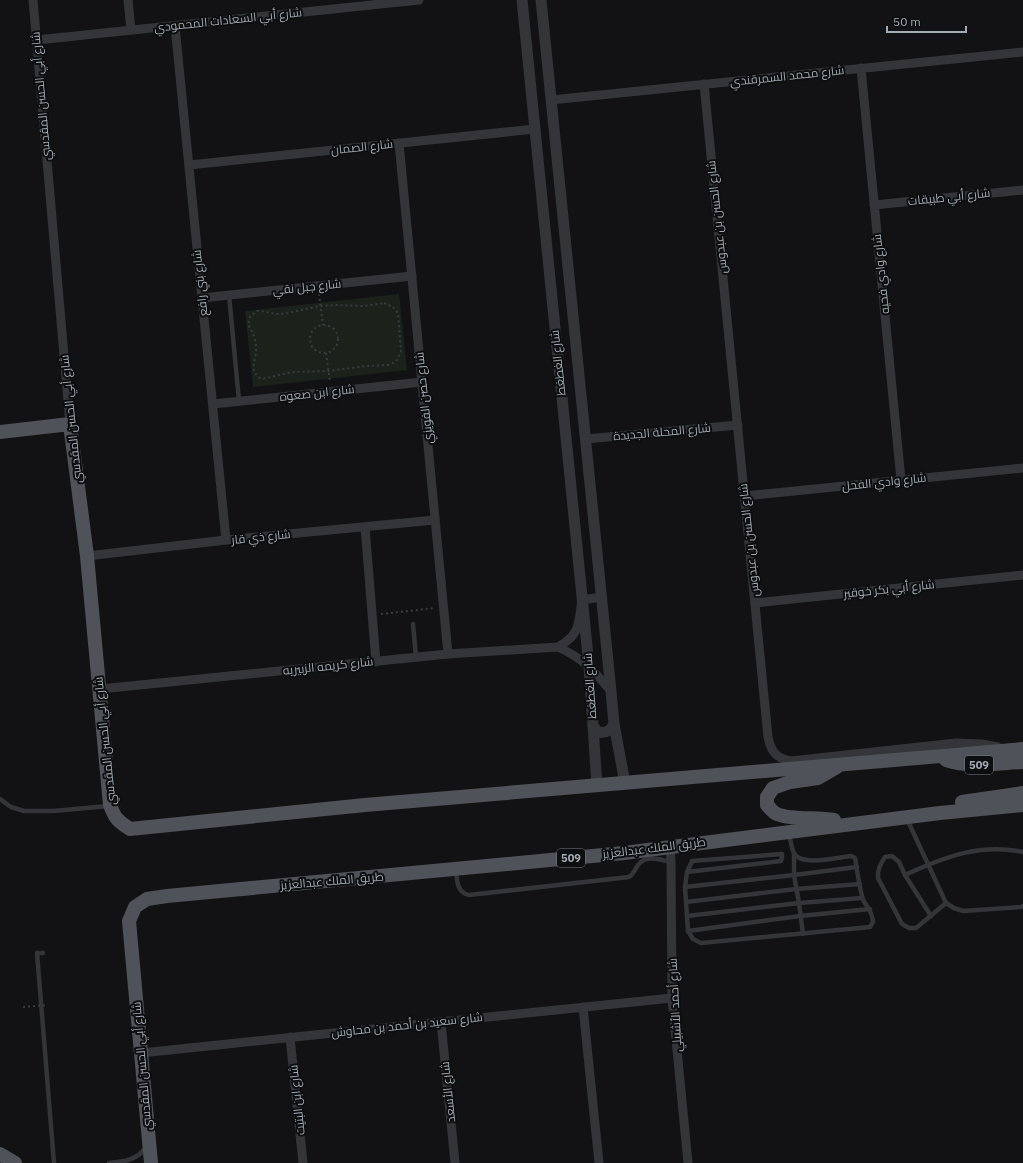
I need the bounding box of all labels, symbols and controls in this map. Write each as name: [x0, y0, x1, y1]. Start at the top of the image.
street label: شارع أبي السعادات المحمودي: [153, 4, 303, 38]
scale bar: [887, 8, 966, 34]
text: 50 m: [893, 14, 921, 29]
street label: شارع أبي الحسن المقدسي: [27, 31, 57, 161]
street label: شارع محمد السمرقندي: [729, 62, 845, 92]
street label: شارع الصمان: [330, 136, 394, 158]
street label: شارع الحسن بن عبدوس: [703, 160, 731, 274]
street label: شارع أبي طبيقات: [907, 185, 991, 211]
street label: شارع وادي فحيه: [869, 233, 895, 315]
street label: شارع بني رافع: [189, 249, 213, 317]
street label: شارع جبل نقي: [272, 275, 342, 301]
street label: شارع الغطغط: [547, 329, 569, 397]
street label: شارع حصن الفويزي: [411, 351, 439, 445]
street label: شارع أبي الحسن المقدسي: [56, 354, 88, 484]
street label: شارع ابن صعوه: [279, 381, 355, 405]
street label: شارع المحلة الجديدة: [612, 420, 712, 444]
street label: شارع وادي الفحل: [841, 470, 927, 496]
street label: شارع الحسن بن عبدوس: [735, 483, 763, 597]
street label: شارع ذي قار: [230, 526, 292, 550]
street label: شارع أبي بكر خوقير: [842, 576, 936, 604]
street label: شارع الغطغط: [580, 652, 600, 720]
street label: شارع كريمه الزبيريه: [282, 653, 374, 679]
street label: شارع أبي الحسن المقدسي: [90, 676, 122, 806]
road number: 509: [965, 756, 993, 774]
street label: طريق الملك عبدالعزيز: [601, 834, 706, 861]
road number: 509: [557, 849, 585, 867]
street label: طريق الملك عبدالعزيز: [279, 869, 384, 893]
street label: شارع أحمد الأشبيلي: [665, 958, 687, 1052]
street label: شارع أبي الحسن المقدسي: [128, 1001, 158, 1131]
street label: شارع سعيد بن أحمد بن محاوش: [331, 1009, 484, 1041]
street label: شارع الأسعد: [437, 1061, 459, 1123]
street label: شارع ابن البتيت: [285, 1064, 309, 1136]

